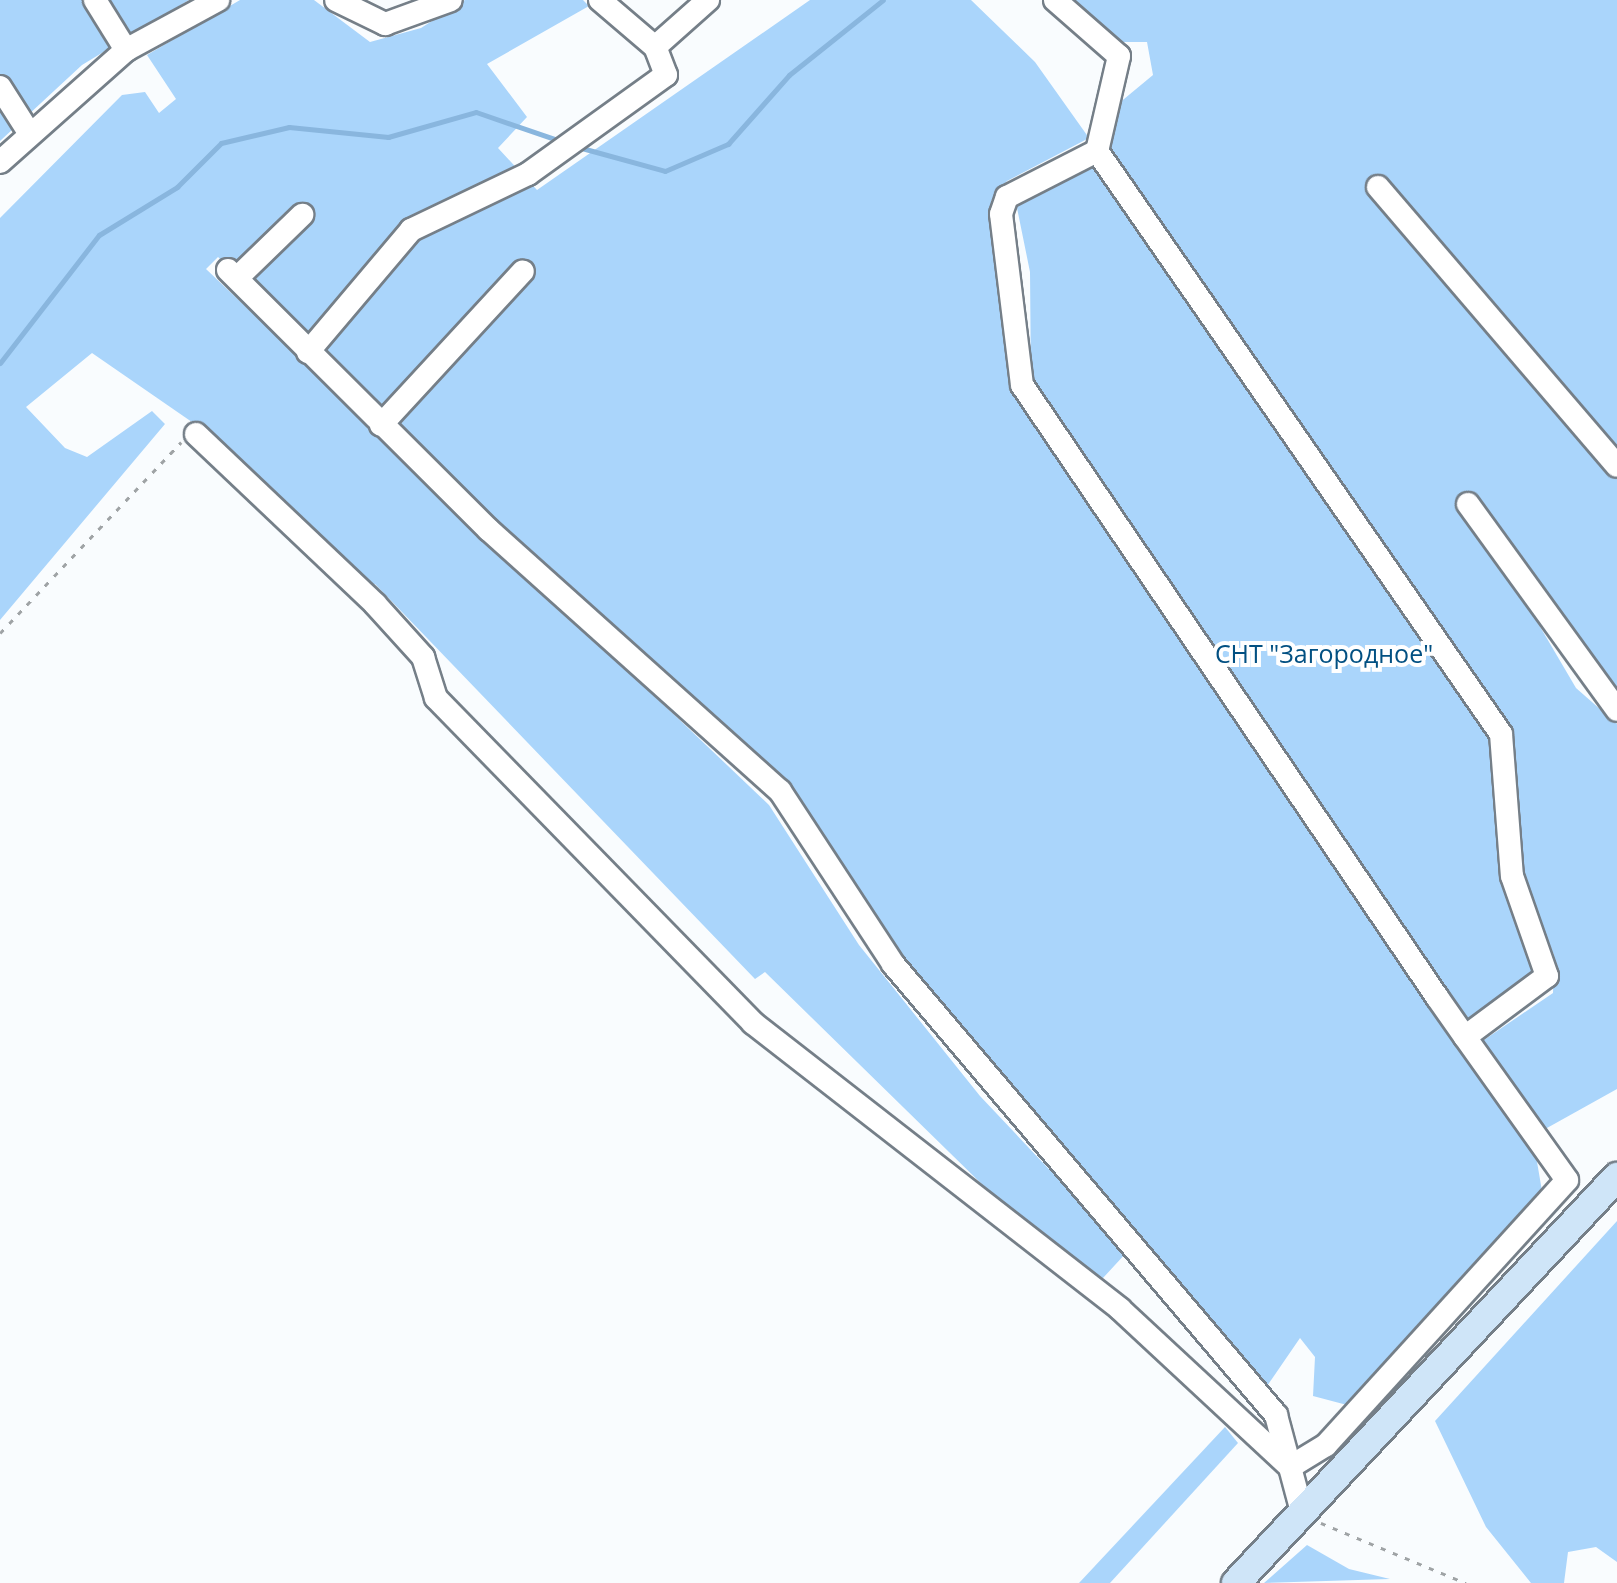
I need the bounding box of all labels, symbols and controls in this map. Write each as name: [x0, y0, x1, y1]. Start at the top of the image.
park label: СНТ "Загородное": [1215, 638, 1433, 668]

